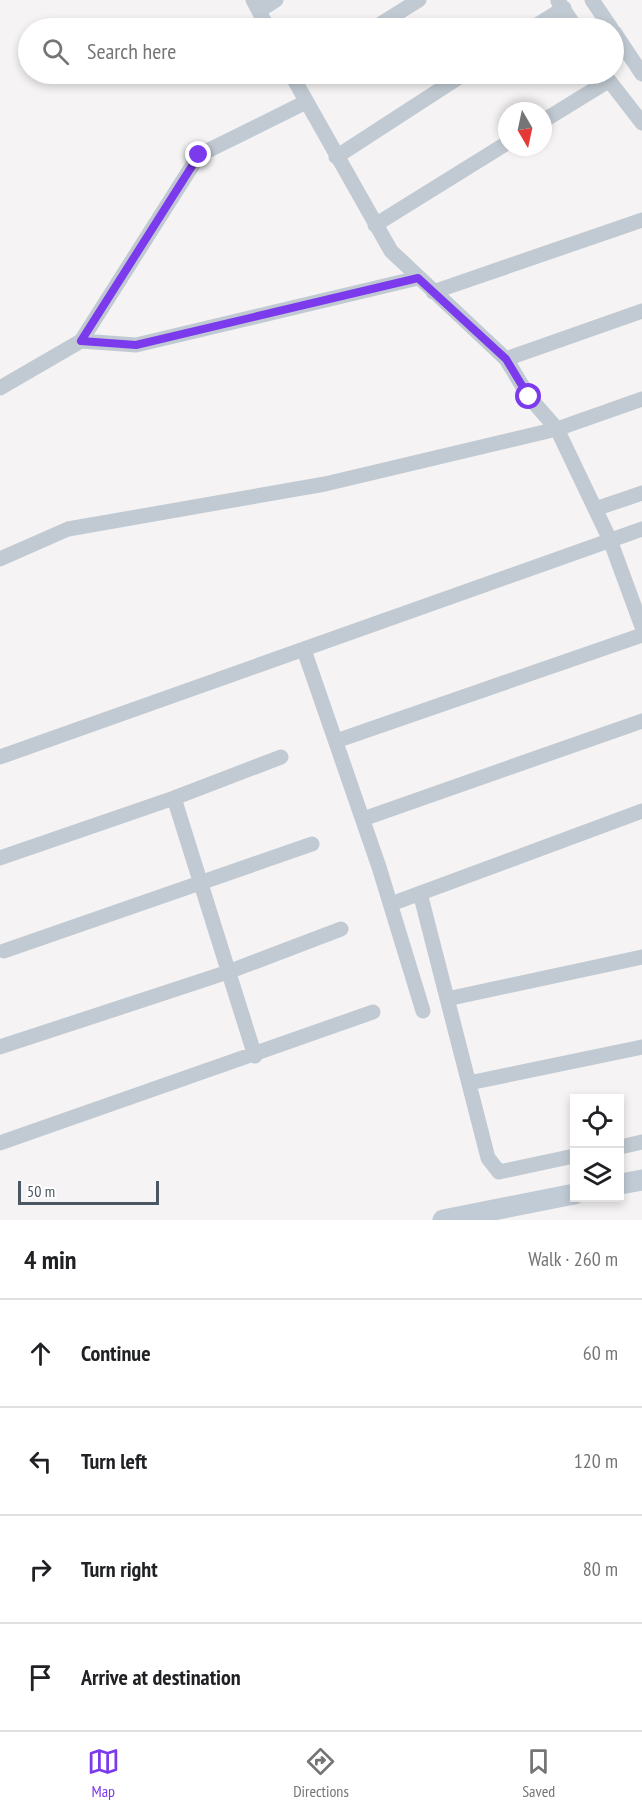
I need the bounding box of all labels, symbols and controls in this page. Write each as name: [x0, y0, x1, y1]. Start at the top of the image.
search box: [18, 18, 624, 84]
icon: search: [39, 35, 72, 68]
text: Search here: [87, 37, 176, 65]
north arrow: [498, 102, 552, 156]
route end: [185, 141, 211, 167]
route start: [515, 383, 541, 409]
map controls: [570, 1094, 624, 1202]
button: locate: [570, 1094, 624, 1148]
button: layers: [570, 1148, 624, 1202]
scale bar: [18, 1178, 159, 1206]
text: 50 m: [27, 1181, 55, 1201]
text: 4 min: [24, 1243, 77, 1276]
text: Walk · 260 m: [528, 1246, 618, 1272]
icon: ahead: [24, 1337, 57, 1370]
text: Continue: [81, 1339, 151, 1367]
text: 60 m: [583, 1340, 618, 1366]
icon: left: [24, 1445, 57, 1478]
text: Turn left: [81, 1447, 147, 1475]
text: 120 m: [574, 1448, 618, 1474]
icon: right: [24, 1553, 57, 1586]
text: Turn right: [81, 1555, 158, 1583]
text: 80 m: [583, 1556, 618, 1582]
icon: arrive: [24, 1661, 57, 1694]
text: Arrive at destination: [81, 1663, 241, 1691]
tab: Map: [87, 1745, 120, 1801]
tab: Directions: [293, 1745, 349, 1801]
tab: Saved: [522, 1745, 555, 1801]

